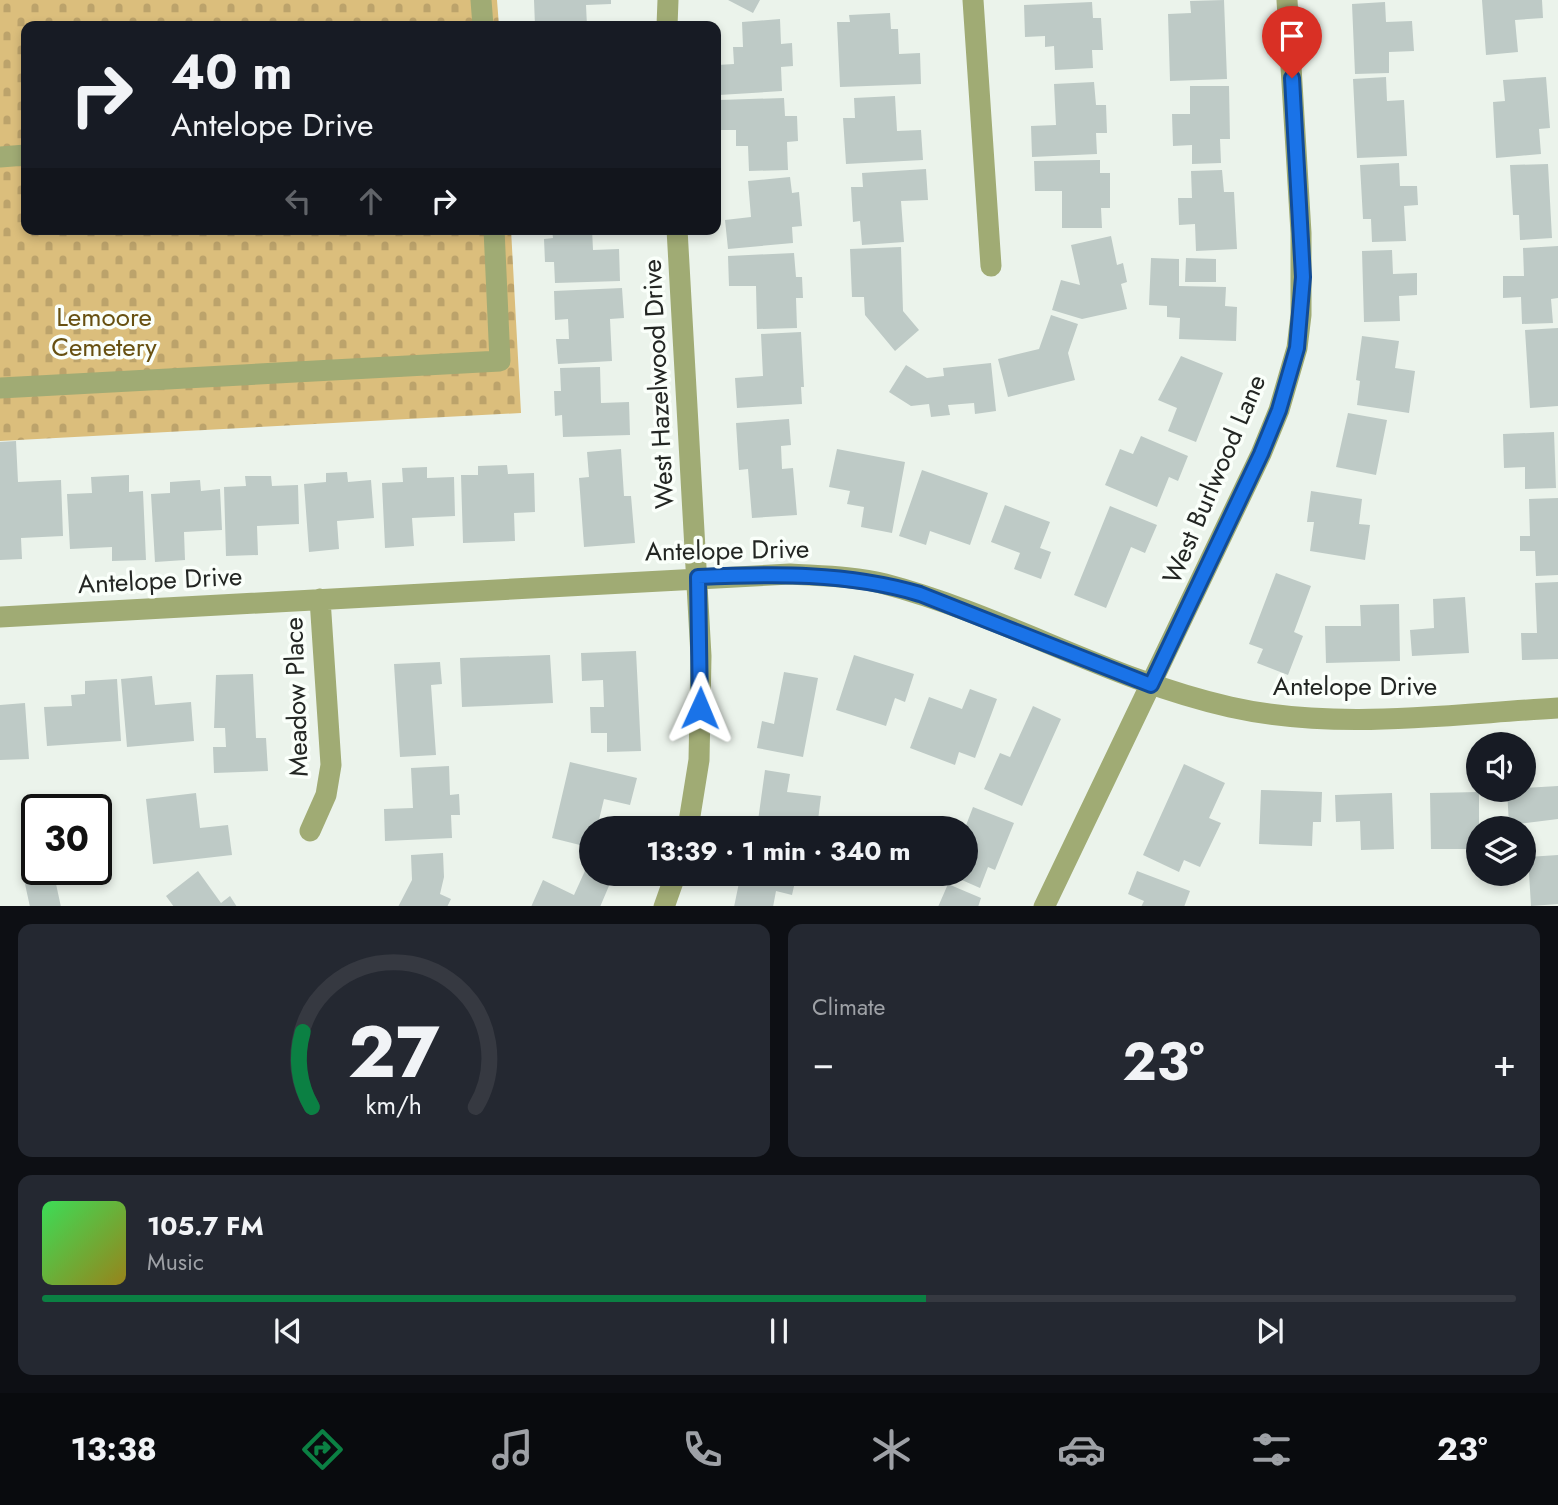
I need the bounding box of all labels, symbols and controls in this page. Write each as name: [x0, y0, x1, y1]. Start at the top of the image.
pin: [1262, 6, 1322, 78]
icon: arrive: [1273, 17, 1311, 55]
text: 40 m: [171, 37, 293, 107]
icon: right: [56, 49, 147, 140]
text: Antelope Drive: [171, 102, 373, 148]
icon: left: [279, 182, 317, 220]
icon: ahead: [352, 182, 390, 220]
icon: right: [425, 182, 463, 220]
street label: West Hazelwood Drive: [632, 258, 684, 510]
park label: Lemoore Cemetery: [51, 298, 157, 366]
street label: West Burlwood Lane: [1153, 368, 1275, 590]
street label: Antelope Drive: [644, 530, 810, 570]
street label: Antelope Drive: [77, 557, 243, 603]
street label: Meadow Place: [274, 617, 318, 777]
street label: Antelope Drive: [1273, 667, 1437, 705]
position arrow: [663, 671, 737, 745]
map controls: [1466, 732, 1536, 886]
button: sound: [1466, 732, 1536, 802]
speed limit sign: 30: [21, 794, 112, 885]
button: layers: [1466, 816, 1536, 886]
text: 13:39 · 1 min · 340 m: [646, 832, 911, 870]
text: Climate: [812, 990, 885, 1024]
text: 27: [348, 999, 440, 1104]
text: 23°: [1123, 1024, 1204, 1100]
text: −: [812, 1035, 834, 1090]
text: +: [1493, 1035, 1516, 1090]
text: km/h: [366, 1086, 422, 1122]
text: 105.7 FM: [147, 1207, 264, 1245]
text: Music: [147, 1245, 204, 1279]
icon: previous: [269, 1312, 307, 1350]
icon: pause: [760, 1312, 798, 1350]
icon: next: [1251, 1312, 1289, 1350]
icon: directions: [298, 1425, 347, 1474]
icon: music: [488, 1425, 537, 1474]
icon: phone: [678, 1425, 727, 1474]
icon: climate: [867, 1425, 916, 1474]
icon: car: [1057, 1425, 1106, 1474]
icon: filters: [1247, 1425, 1296, 1474]
text: 13:38: [70, 1426, 157, 1472]
text: 23°: [1437, 1426, 1487, 1472]

